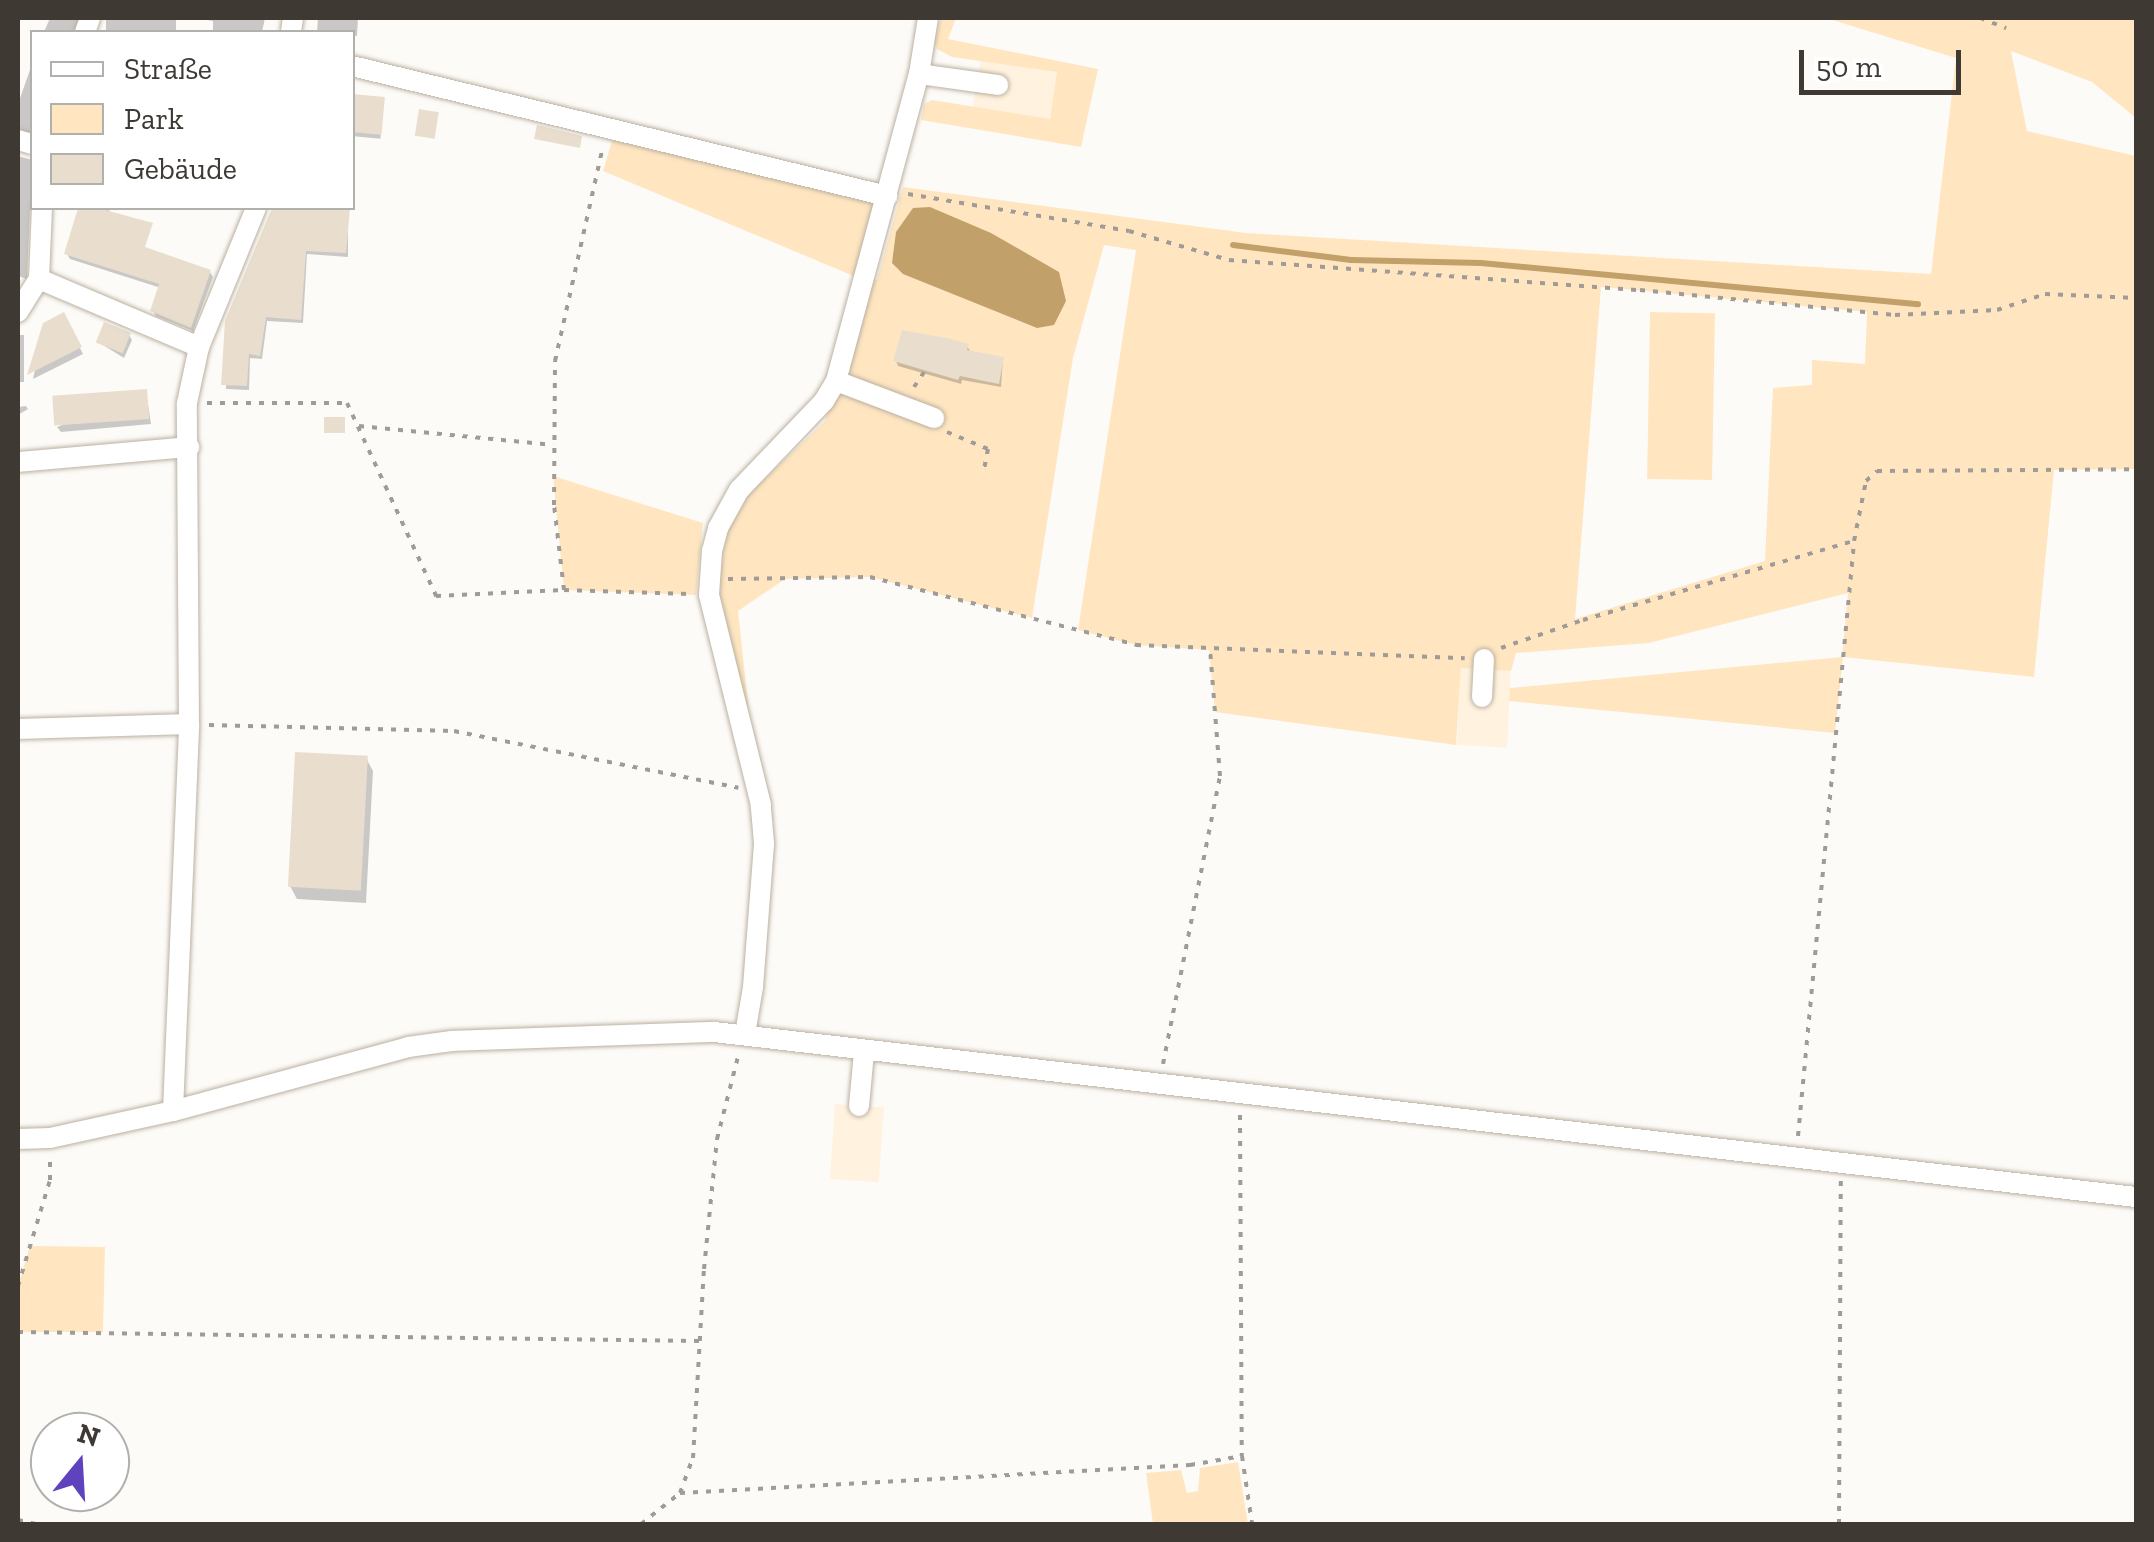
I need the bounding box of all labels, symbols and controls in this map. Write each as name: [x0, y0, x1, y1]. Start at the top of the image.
legend: [30, 30, 355, 210]
scale bar: [1804, 30, 1966, 92]
text: 50 m: [1816, 49, 1881, 85]
text: Straße: [124, 51, 212, 87]
text: Park: [124, 101, 184, 137]
text: Gebäude: [124, 151, 237, 187]
north arrow: [30, 1412, 130, 1512]
text: N: [74, 1416, 104, 1454]

